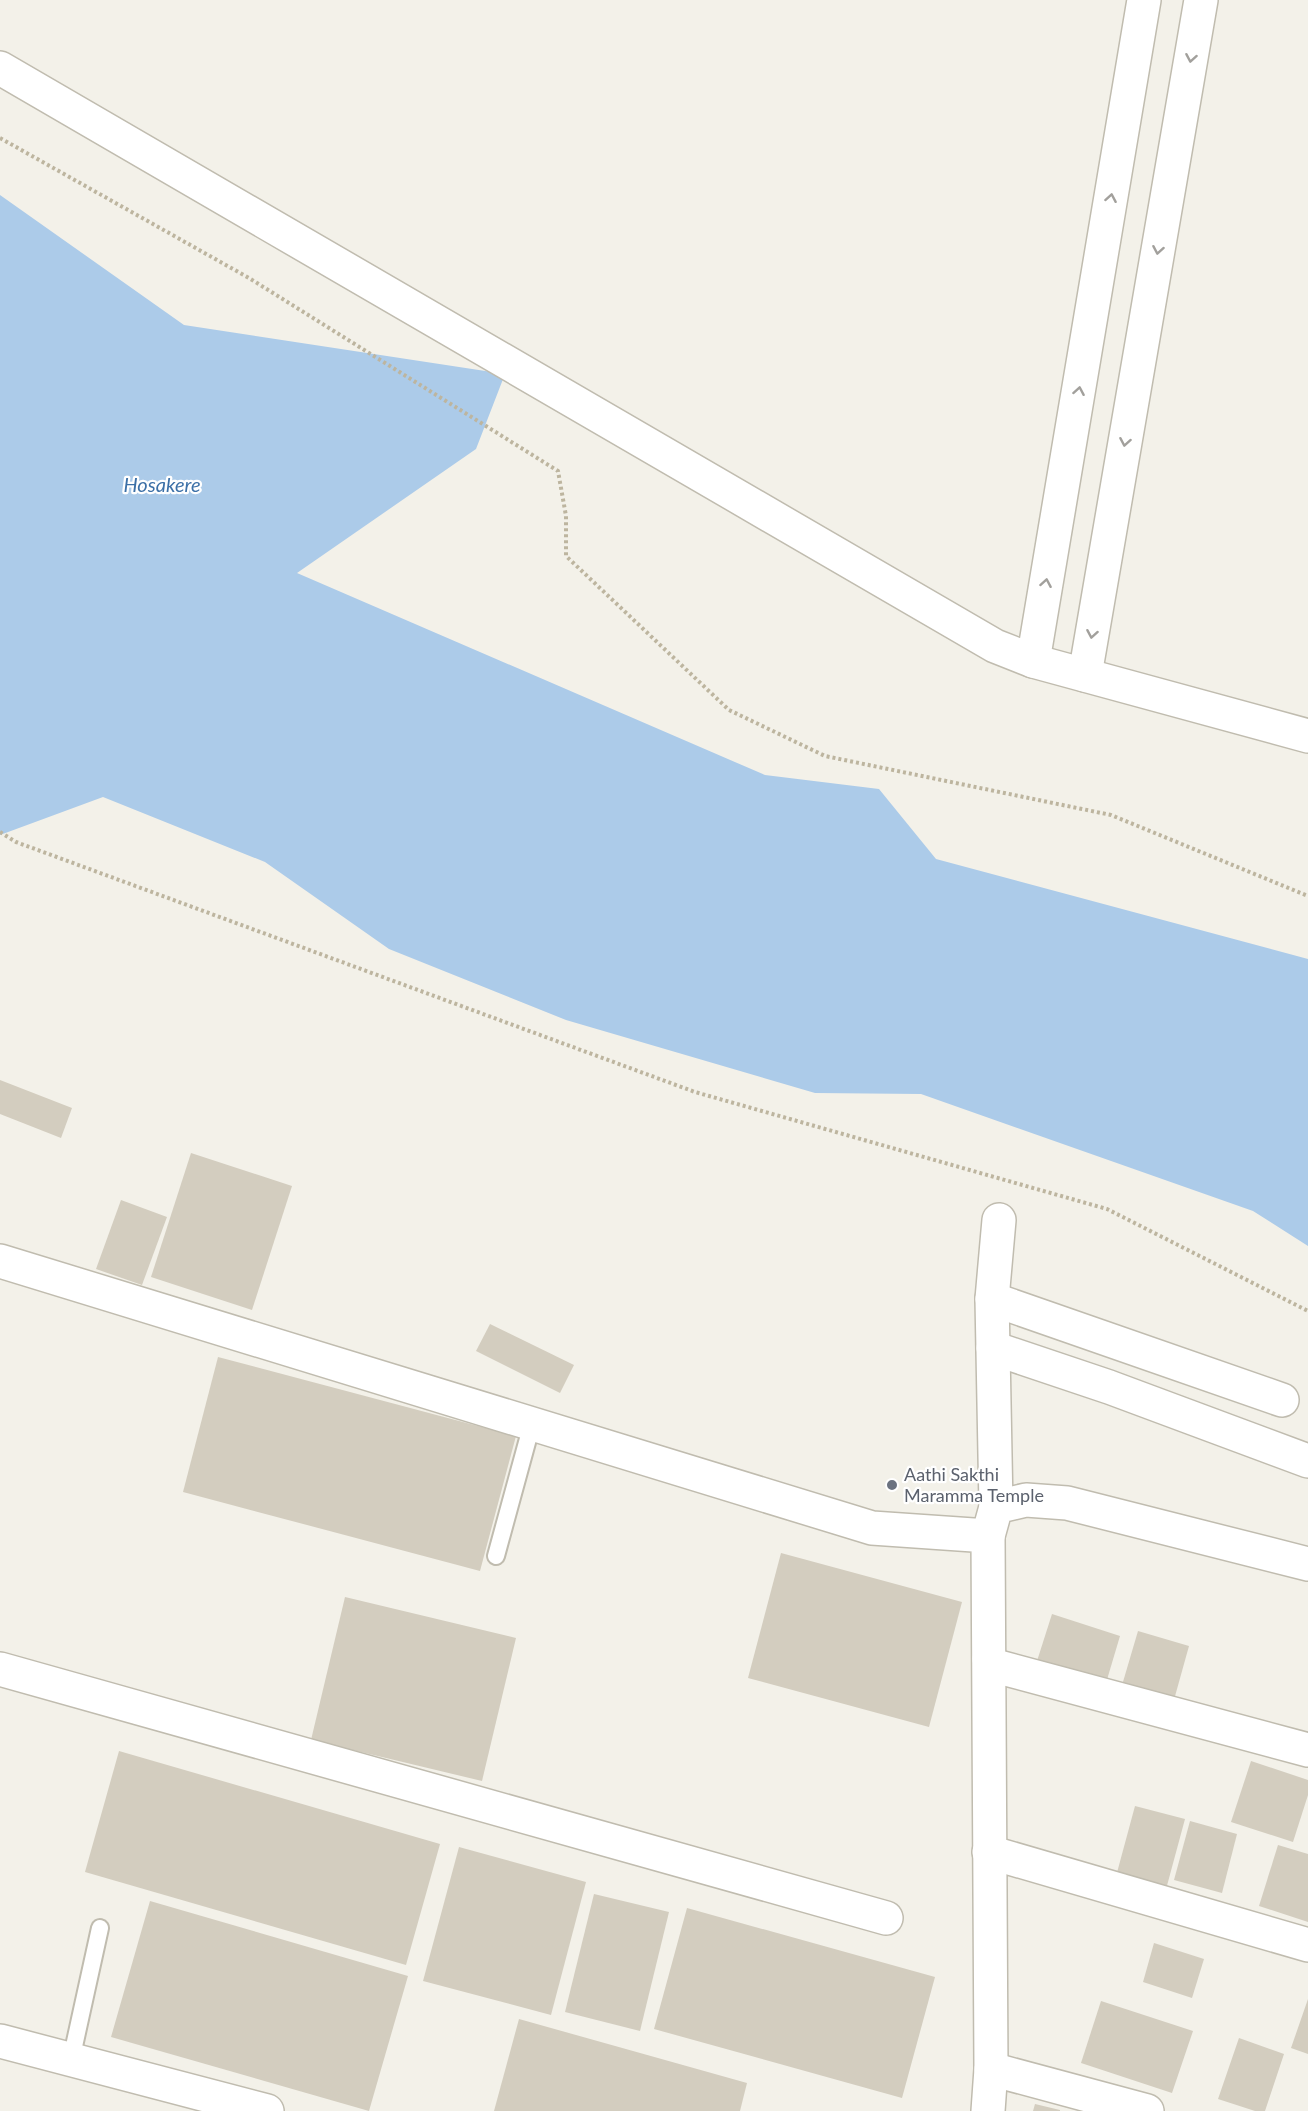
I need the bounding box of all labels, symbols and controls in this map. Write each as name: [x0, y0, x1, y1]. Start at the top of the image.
one-way arrow: [1186, 53, 1198, 62]
one-way arrow: [1104, 194, 1117, 204]
one-way arrow: [1152, 244, 1165, 254]
one-way arrow: [1072, 386, 1084, 395]
one-way arrow: [1119, 437, 1132, 447]
water label: Hosakere: [123, 472, 201, 496]
one-way arrow: [1040, 578, 1052, 588]
one-way arrow: [1086, 629, 1099, 639]
place label: Aathi Sakthi Maramma Temple: [904, 1463, 1044, 1506]
marker: Aathi Sakthi Maramma Temple: [885, 1478, 899, 1492]

